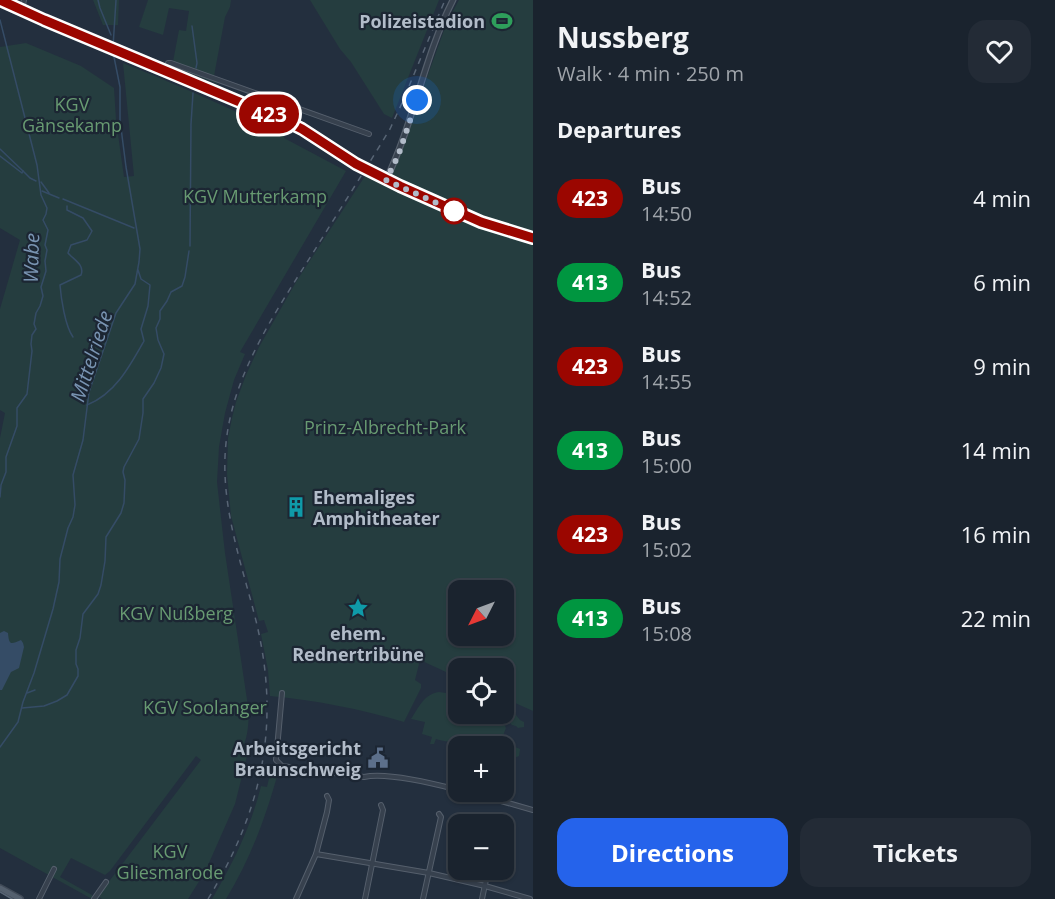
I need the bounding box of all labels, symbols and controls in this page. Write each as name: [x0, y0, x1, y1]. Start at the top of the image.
place label: Polizeistadion: [359, 9, 485, 33]
sports icon: Polizeistadion: [490, 9, 514, 33]
text: Nussberg: [557, 18, 689, 56]
button: heart: [968, 20, 1031, 83]
text: Walk · 4 min · 250 m: [557, 60, 744, 87]
your location: [402, 85, 432, 115]
park label: KGV Gänsekamp: [22, 92, 122, 137]
line badge: 423: [234, 94, 304, 134]
text: 423: [251, 100, 287, 128]
text: Departures: [557, 114, 681, 144]
text: Bus: [641, 170, 681, 200]
text: 4 min: [973, 183, 1031, 213]
park label: KGV Mutterkamp: [183, 184, 327, 208]
text: 423: [572, 184, 608, 212]
unlabelled marker: [441, 198, 467, 224]
text: 14:50: [641, 200, 692, 227]
water label: Wabe: [17, 233, 45, 283]
text: Bus: [641, 254, 681, 284]
text: 6 min: [973, 267, 1031, 297]
text: 413: [572, 268, 608, 296]
text: 14:52: [641, 284, 692, 311]
water label: Mittelriede: [64, 307, 118, 405]
text: Bus: [641, 338, 681, 368]
text: 9 min: [973, 351, 1031, 381]
text: 423: [572, 352, 608, 380]
text: 14:55: [641, 368, 692, 395]
park label: Prinz-Albrecht-Park: [304, 415, 466, 439]
text: Bus: [641, 422, 681, 452]
text: 14 min: [961, 435, 1031, 465]
text: 413: [572, 436, 608, 464]
text: 15:00: [641, 452, 692, 479]
place label: Ehemaliges Amphitheater: [313, 485, 440, 530]
building icon: Ehemaliges Amphitheater: [284, 495, 308, 519]
text: Bus: [641, 506, 681, 536]
text: 16 min: [961, 519, 1031, 549]
text: 423: [572, 520, 608, 548]
text: 15:02: [641, 536, 692, 563]
north arrow: [448, 580, 514, 646]
map controls: [448, 580, 514, 880]
text: Bus: [641, 590, 681, 620]
place icon: ehem. Rednertribüne: [346, 596, 370, 620]
park label: KGV Nußberg: [119, 601, 233, 625]
text: 22 min: [961, 603, 1031, 633]
text: 413: [572, 604, 608, 632]
text: 15:08: [641, 620, 692, 647]
place label: ehem. Rednertribüne: [292, 621, 424, 666]
button: locate: [448, 658, 514, 724]
park label: KGV Soolanger: [143, 695, 268, 719]
place label: Arbeitsgericht Braunschweig: [233, 736, 361, 781]
button: +: [448, 736, 514, 802]
public building icon: Arbeitsgericht Braunschweig: [366, 746, 390, 770]
button: −: [448, 814, 514, 880]
button: Directions: [557, 818, 788, 887]
button: Tickets: [800, 818, 1031, 887]
park label: KGV Gliesmarode: [117, 839, 223, 884]

